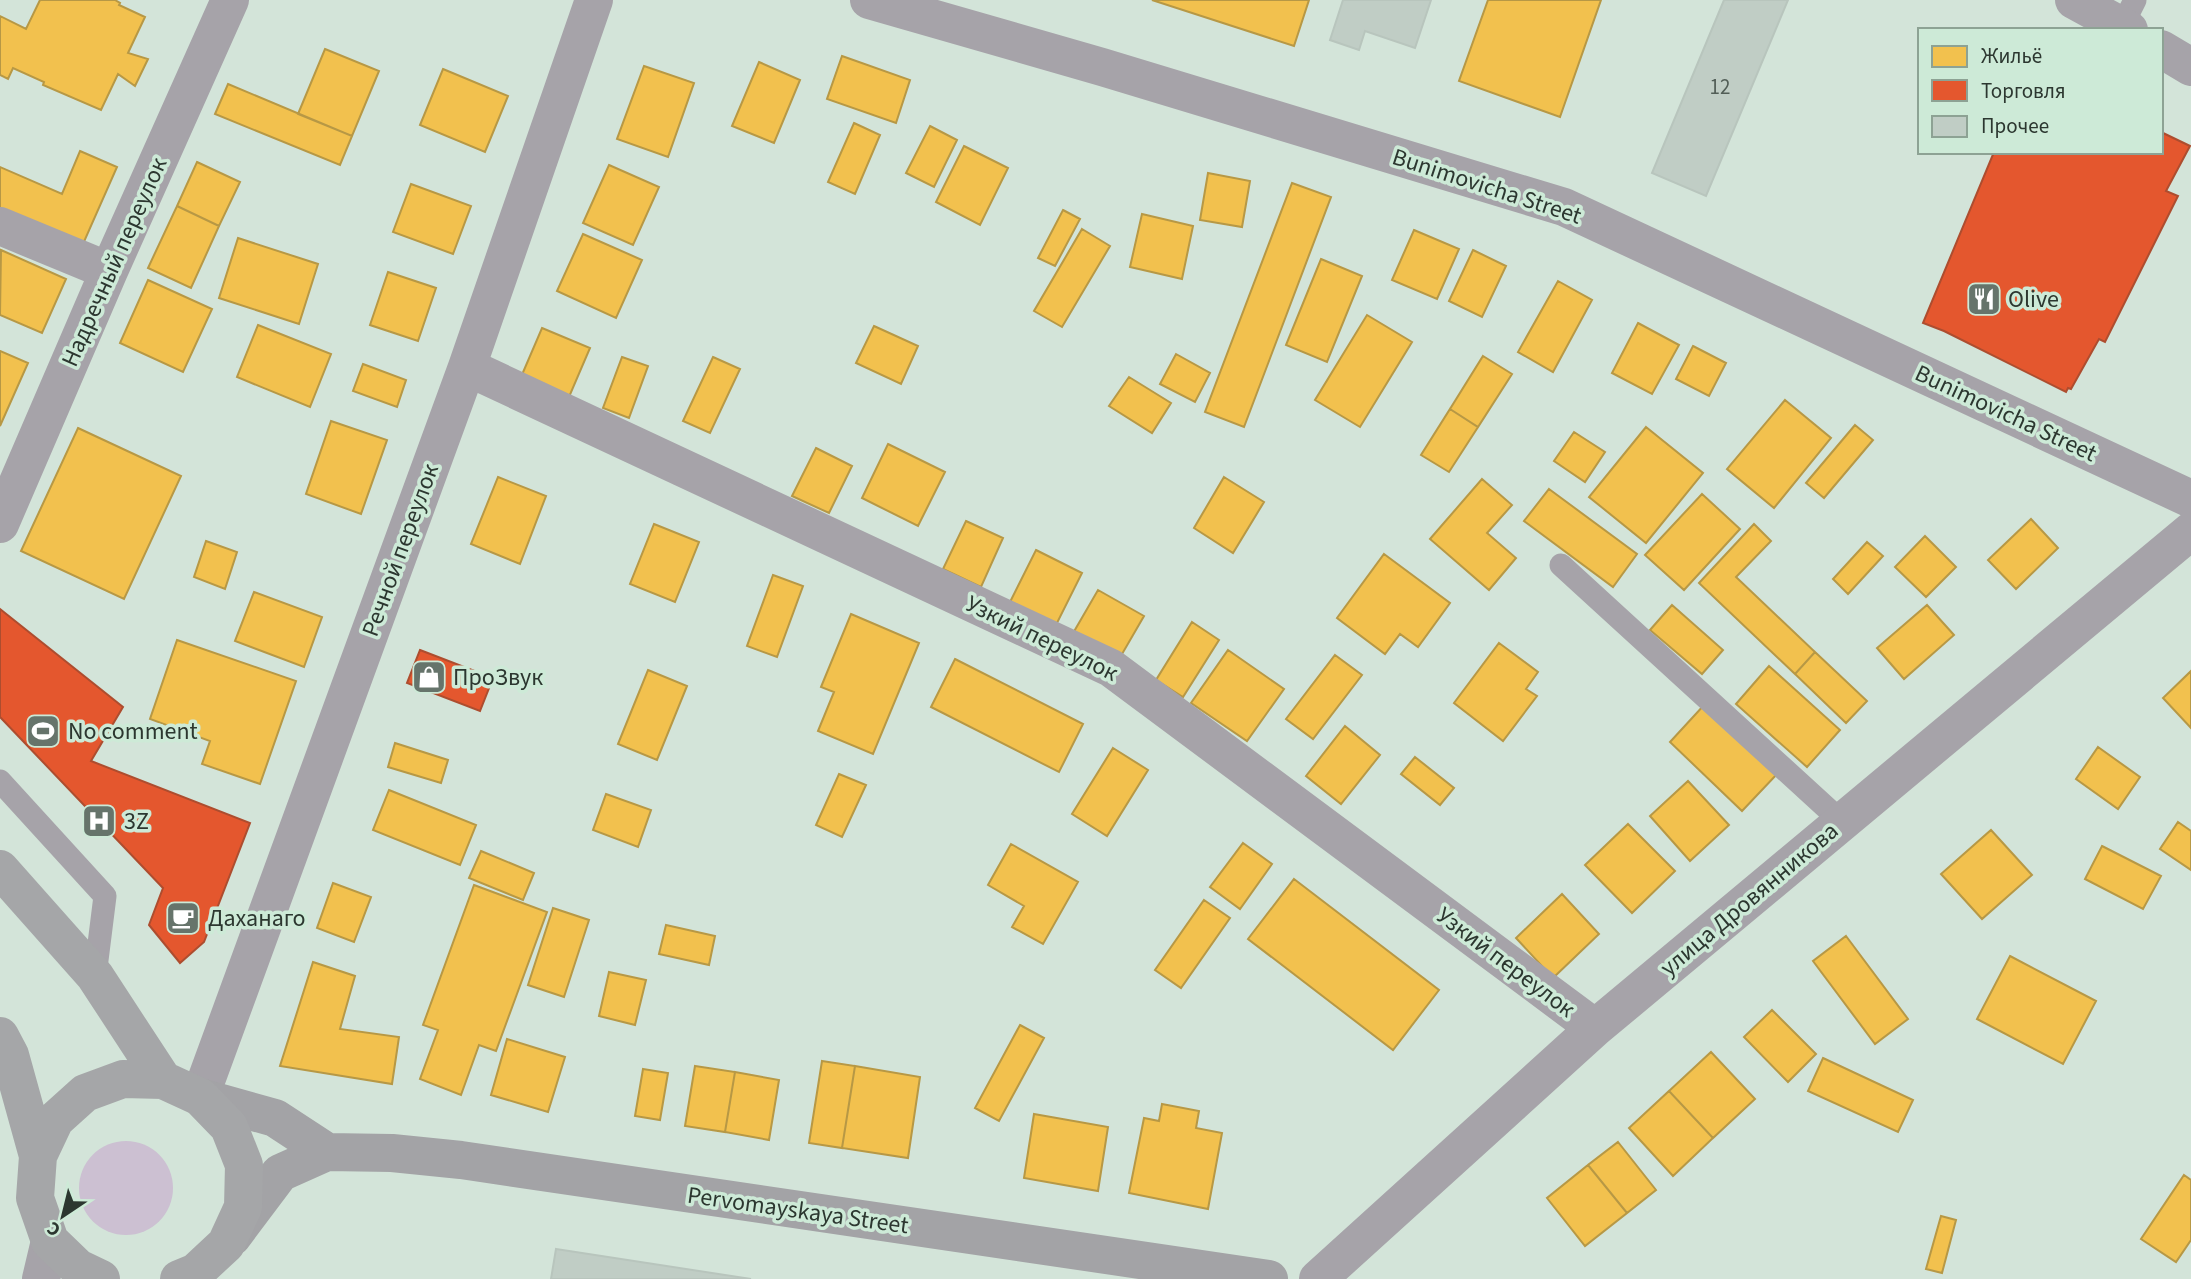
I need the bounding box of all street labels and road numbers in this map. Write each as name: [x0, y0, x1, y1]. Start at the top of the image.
street label: Bunimovicha Street: [1388, 139, 1586, 234]
street label: Надречный переулок: [53, 152, 176, 372]
street label: Bunimovicha Street: [1909, 356, 2103, 471]
street label: Речной переулок: [353, 459, 448, 641]
street label: Узкий переулок: [960, 586, 1124, 690]
street label: улица Дровянникова: [1652, 814, 1846, 985]
street label: Узкий переулок: [1429, 899, 1582, 1026]
street label: Pervomayskaya Street: [685, 1178, 911, 1243]

